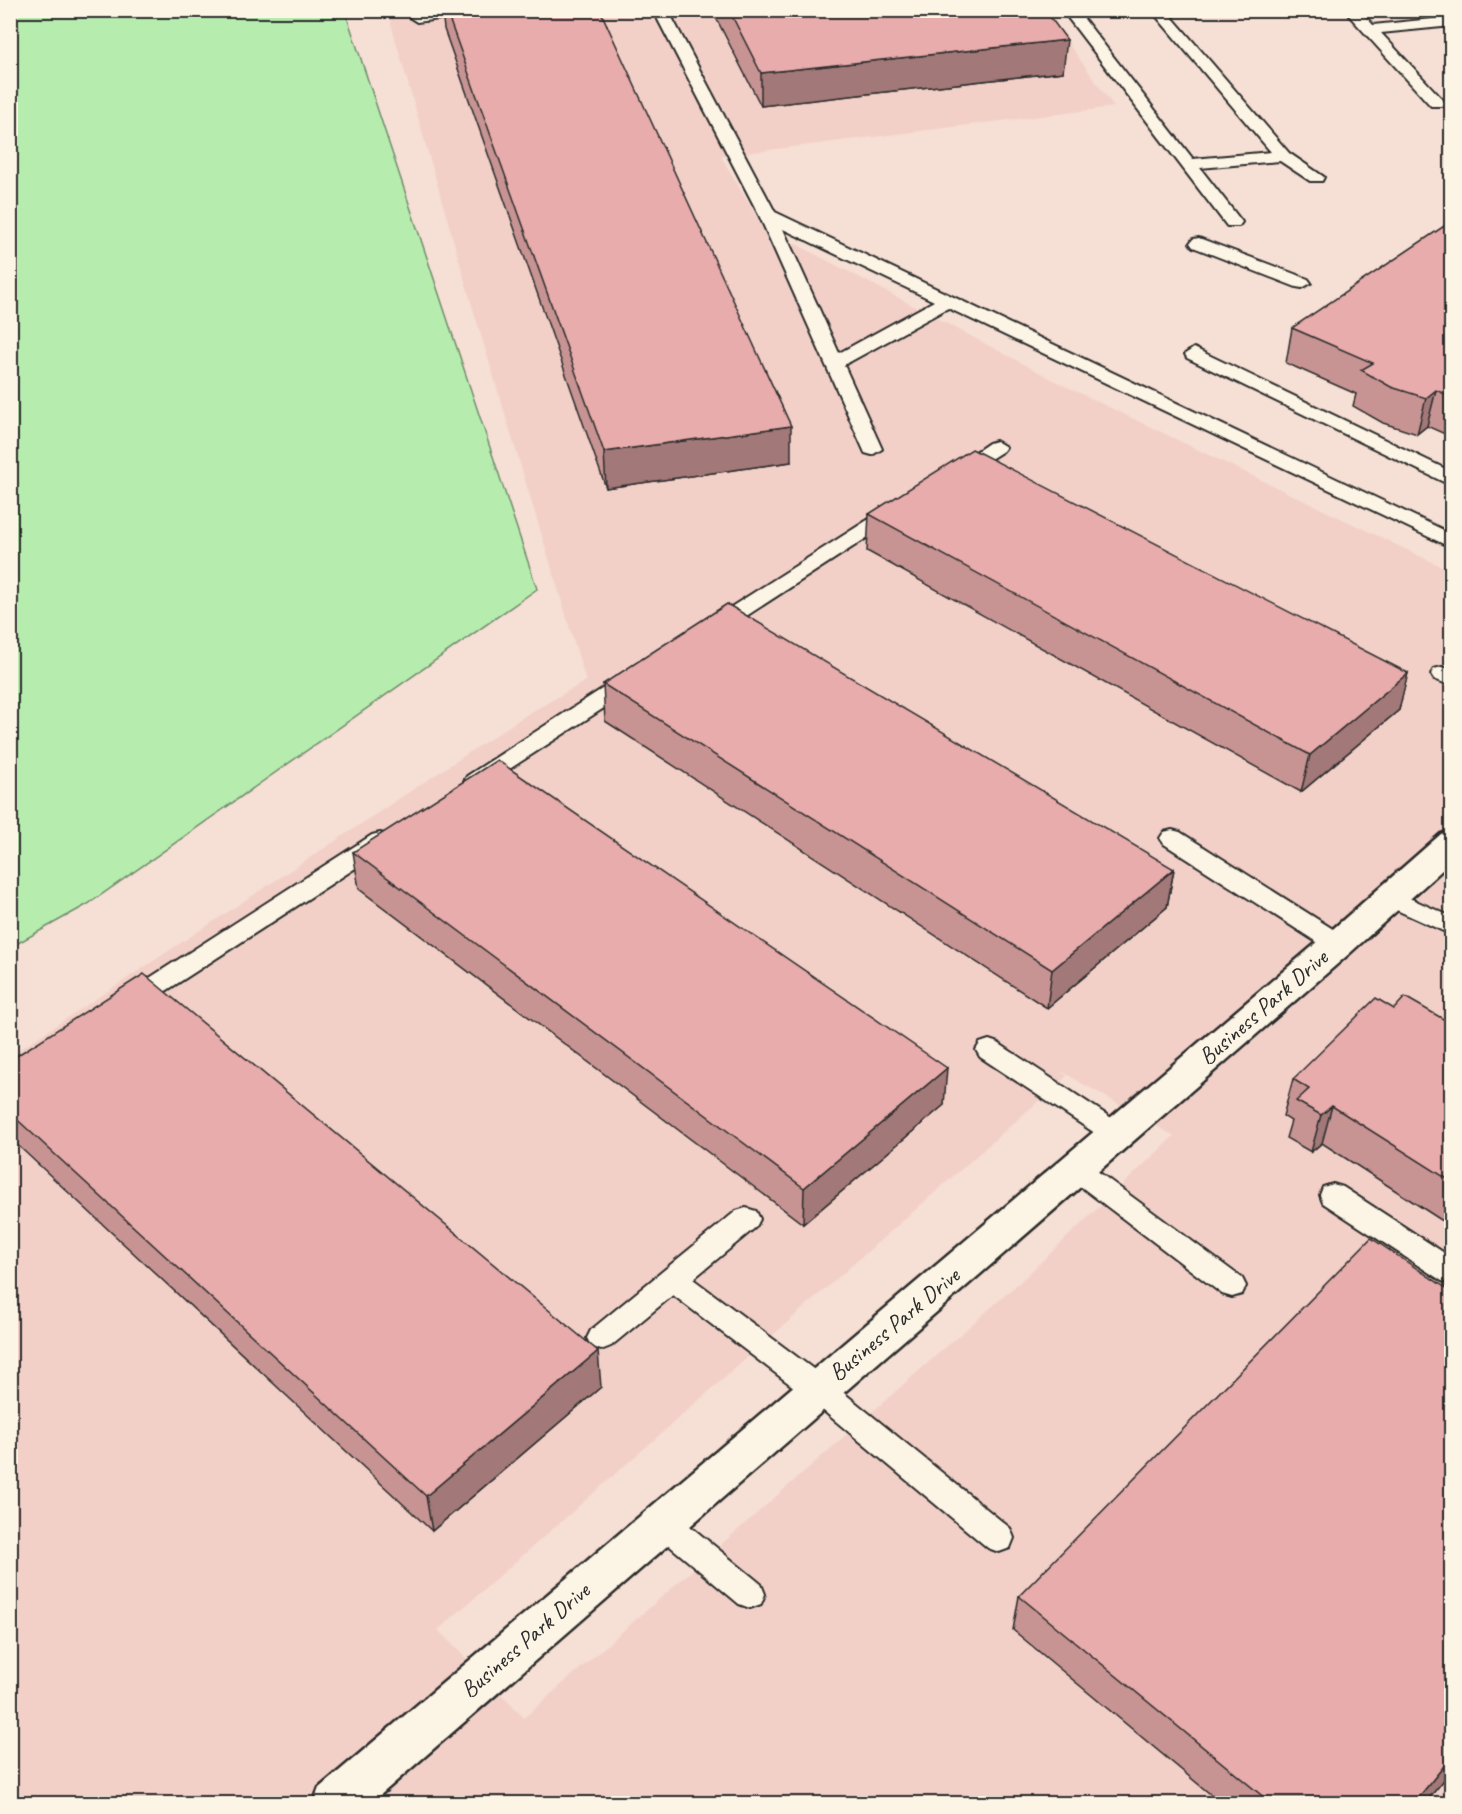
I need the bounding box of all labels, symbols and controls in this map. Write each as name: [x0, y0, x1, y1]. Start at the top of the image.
street label: Business Park Drive: [1192, 941, 1335, 1071]
street label: Business Park Drive: [823, 1259, 967, 1387]
street label: Business Park Drive: [454, 1574, 597, 1704]

